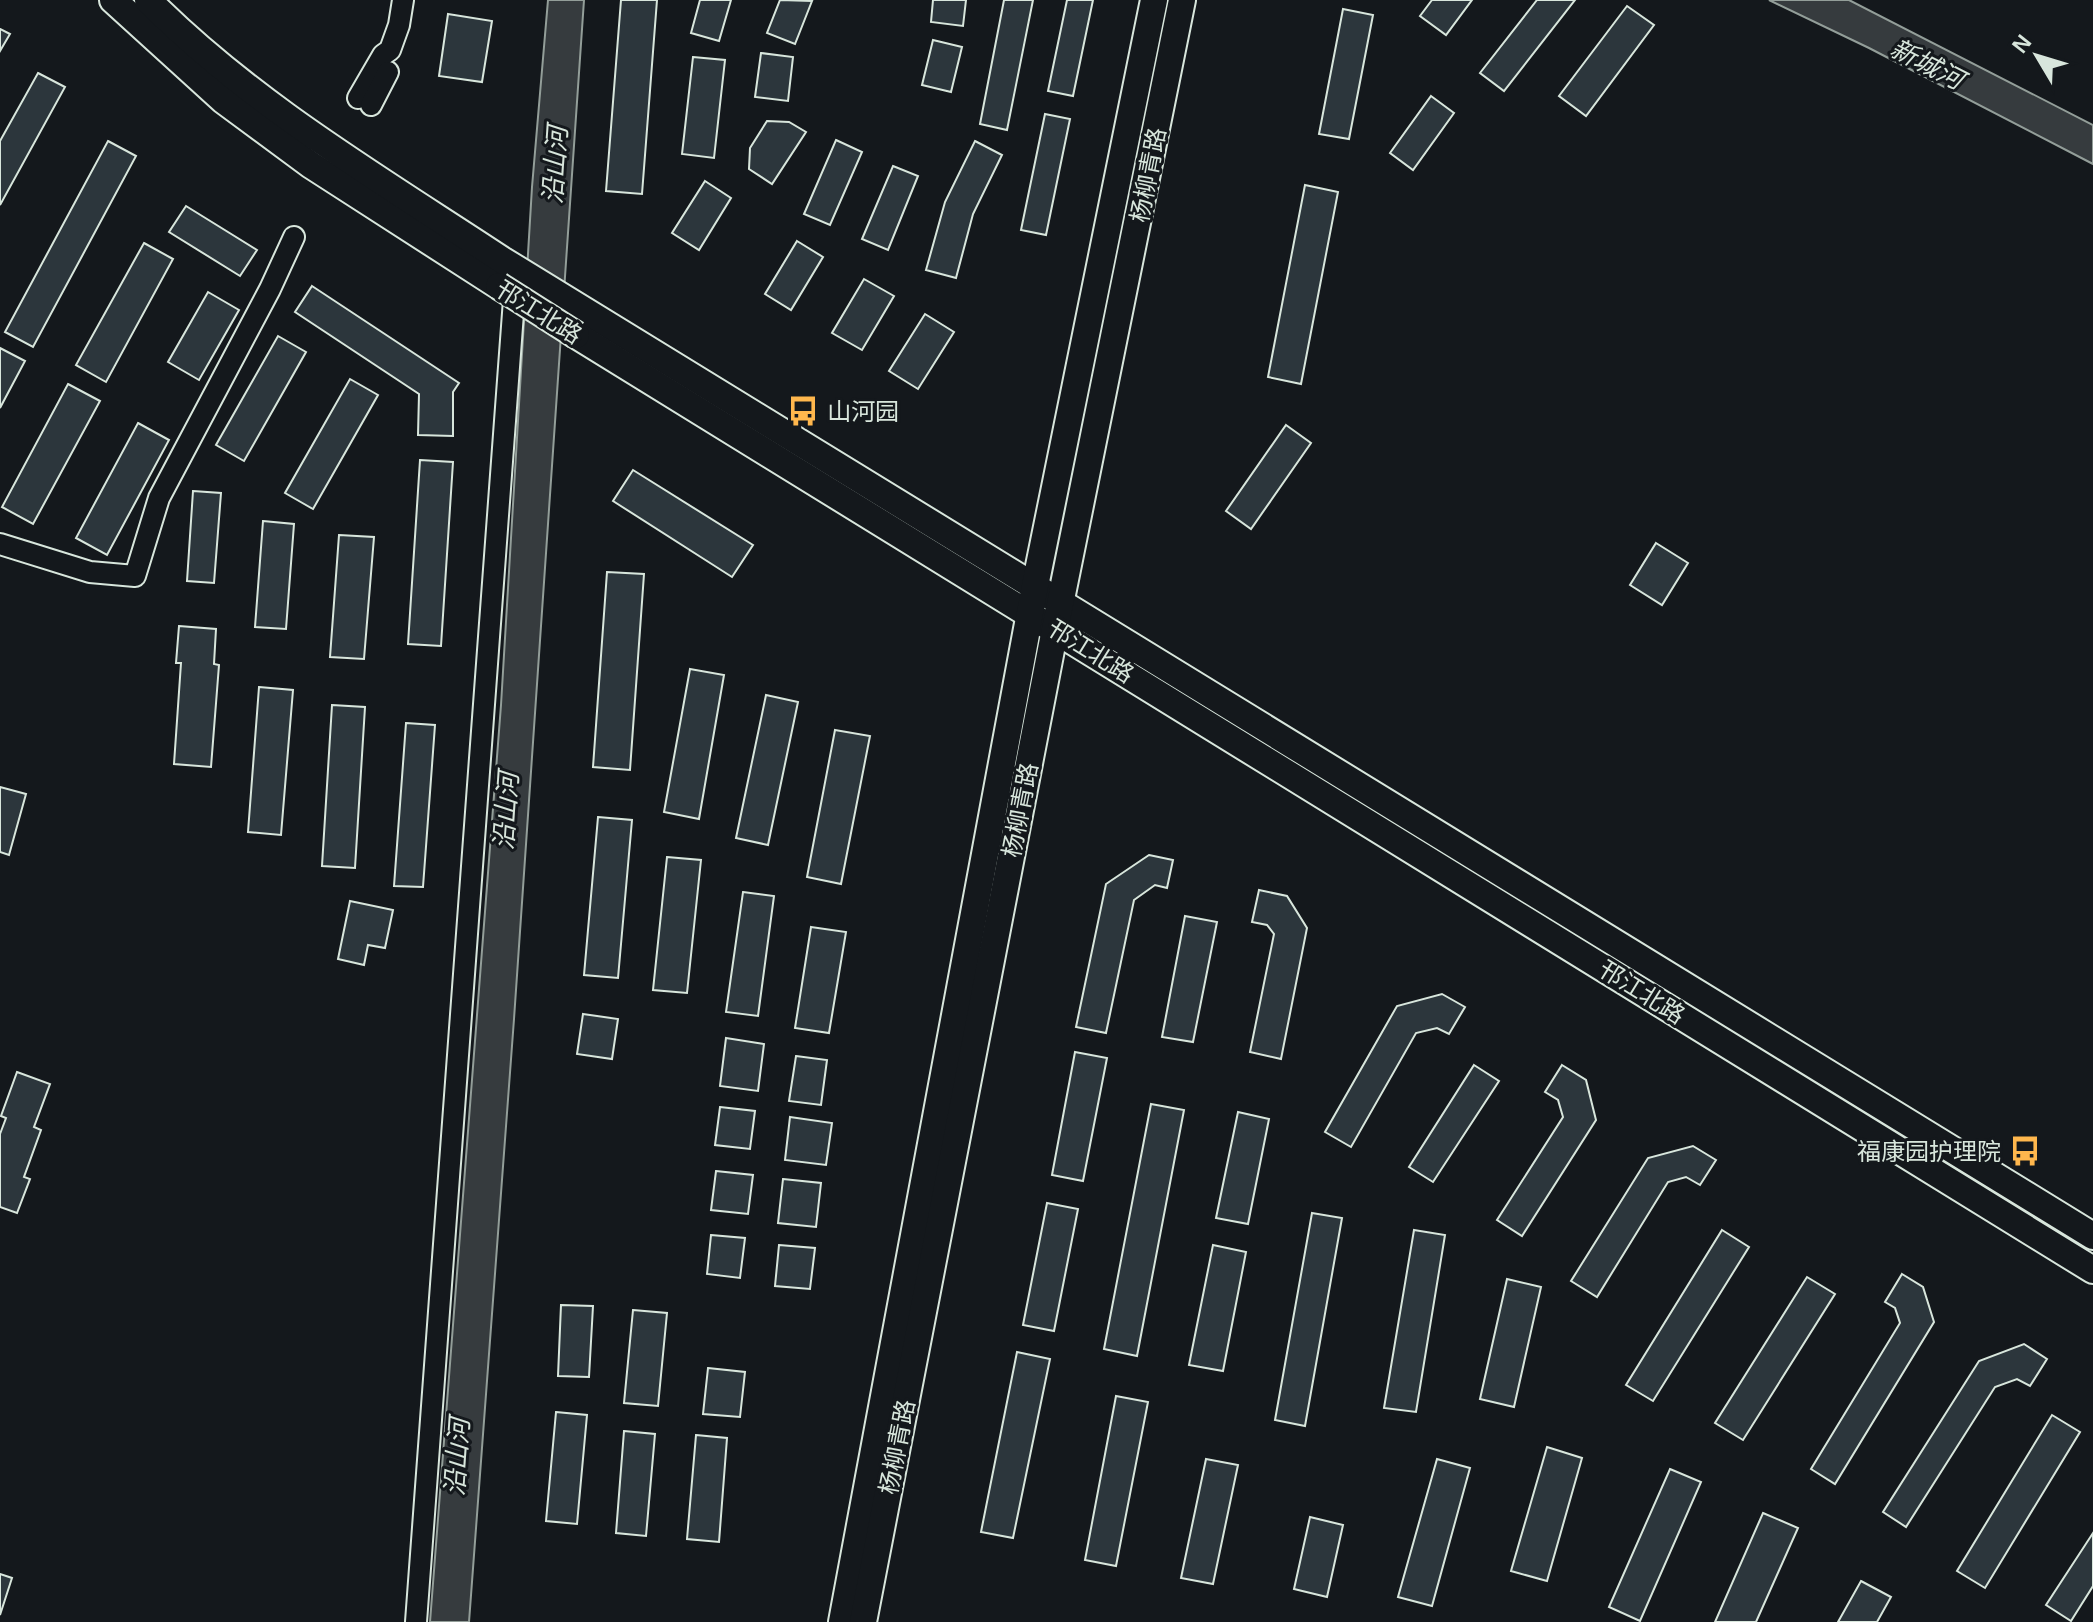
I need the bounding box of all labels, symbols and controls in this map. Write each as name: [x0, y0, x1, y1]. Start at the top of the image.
north arrow: [1997, 16, 2077, 96]
text: N: [2007, 30, 2036, 58]
water label: 新城河: [1885, 33, 1973, 97]
water label: 沿山河: [537, 120, 573, 205]
street label: 杨柳青路: [1126, 125, 1170, 225]
street label: 邗江北路: [491, 275, 587, 349]
bus stop icon: 山河园: [786, 394, 820, 428]
place label: 山河园: [827, 398, 899, 425]
street label: 邗江北路: [1043, 614, 1139, 688]
street label: 杨柳青路: [998, 760, 1042, 860]
water label: 沿山河: [488, 766, 524, 851]
street label: 邗江北路: [1594, 955, 1690, 1029]
bus stop icon: 福康园护理院: [2008, 1134, 2042, 1168]
place label: 福康园护理院: [1857, 1138, 2001, 1165]
street label: 杨柳青路: [875, 1397, 919, 1497]
water label: 沿山河: [439, 1412, 475, 1497]

